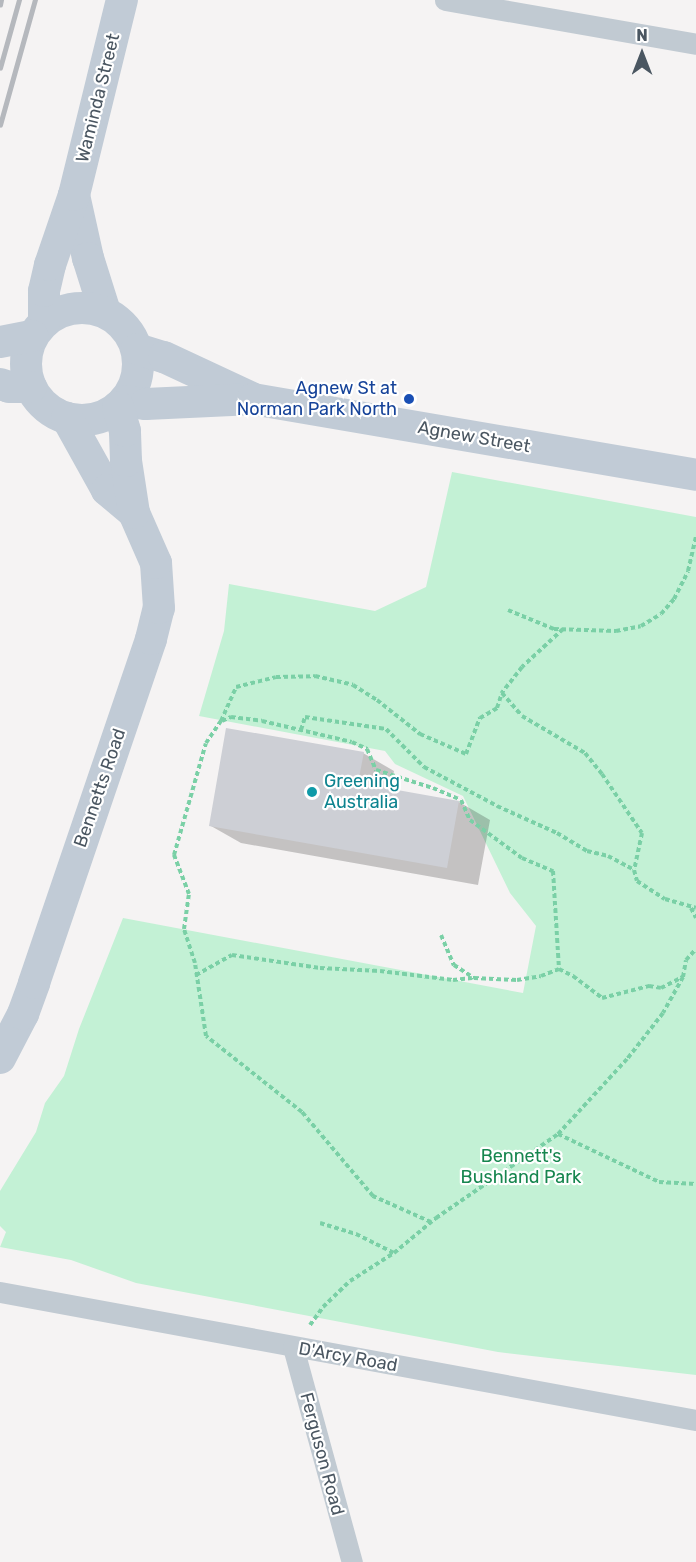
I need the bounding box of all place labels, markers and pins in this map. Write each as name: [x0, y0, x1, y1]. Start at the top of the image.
place label: Agnew St at Norman Park North: [237, 378, 397, 420]
marker: Agnew St at Norman Park North: [402, 392, 416, 406]
place label: Greening Australia: [324, 771, 400, 814]
marker: Greening Australia: [305, 785, 319, 799]

